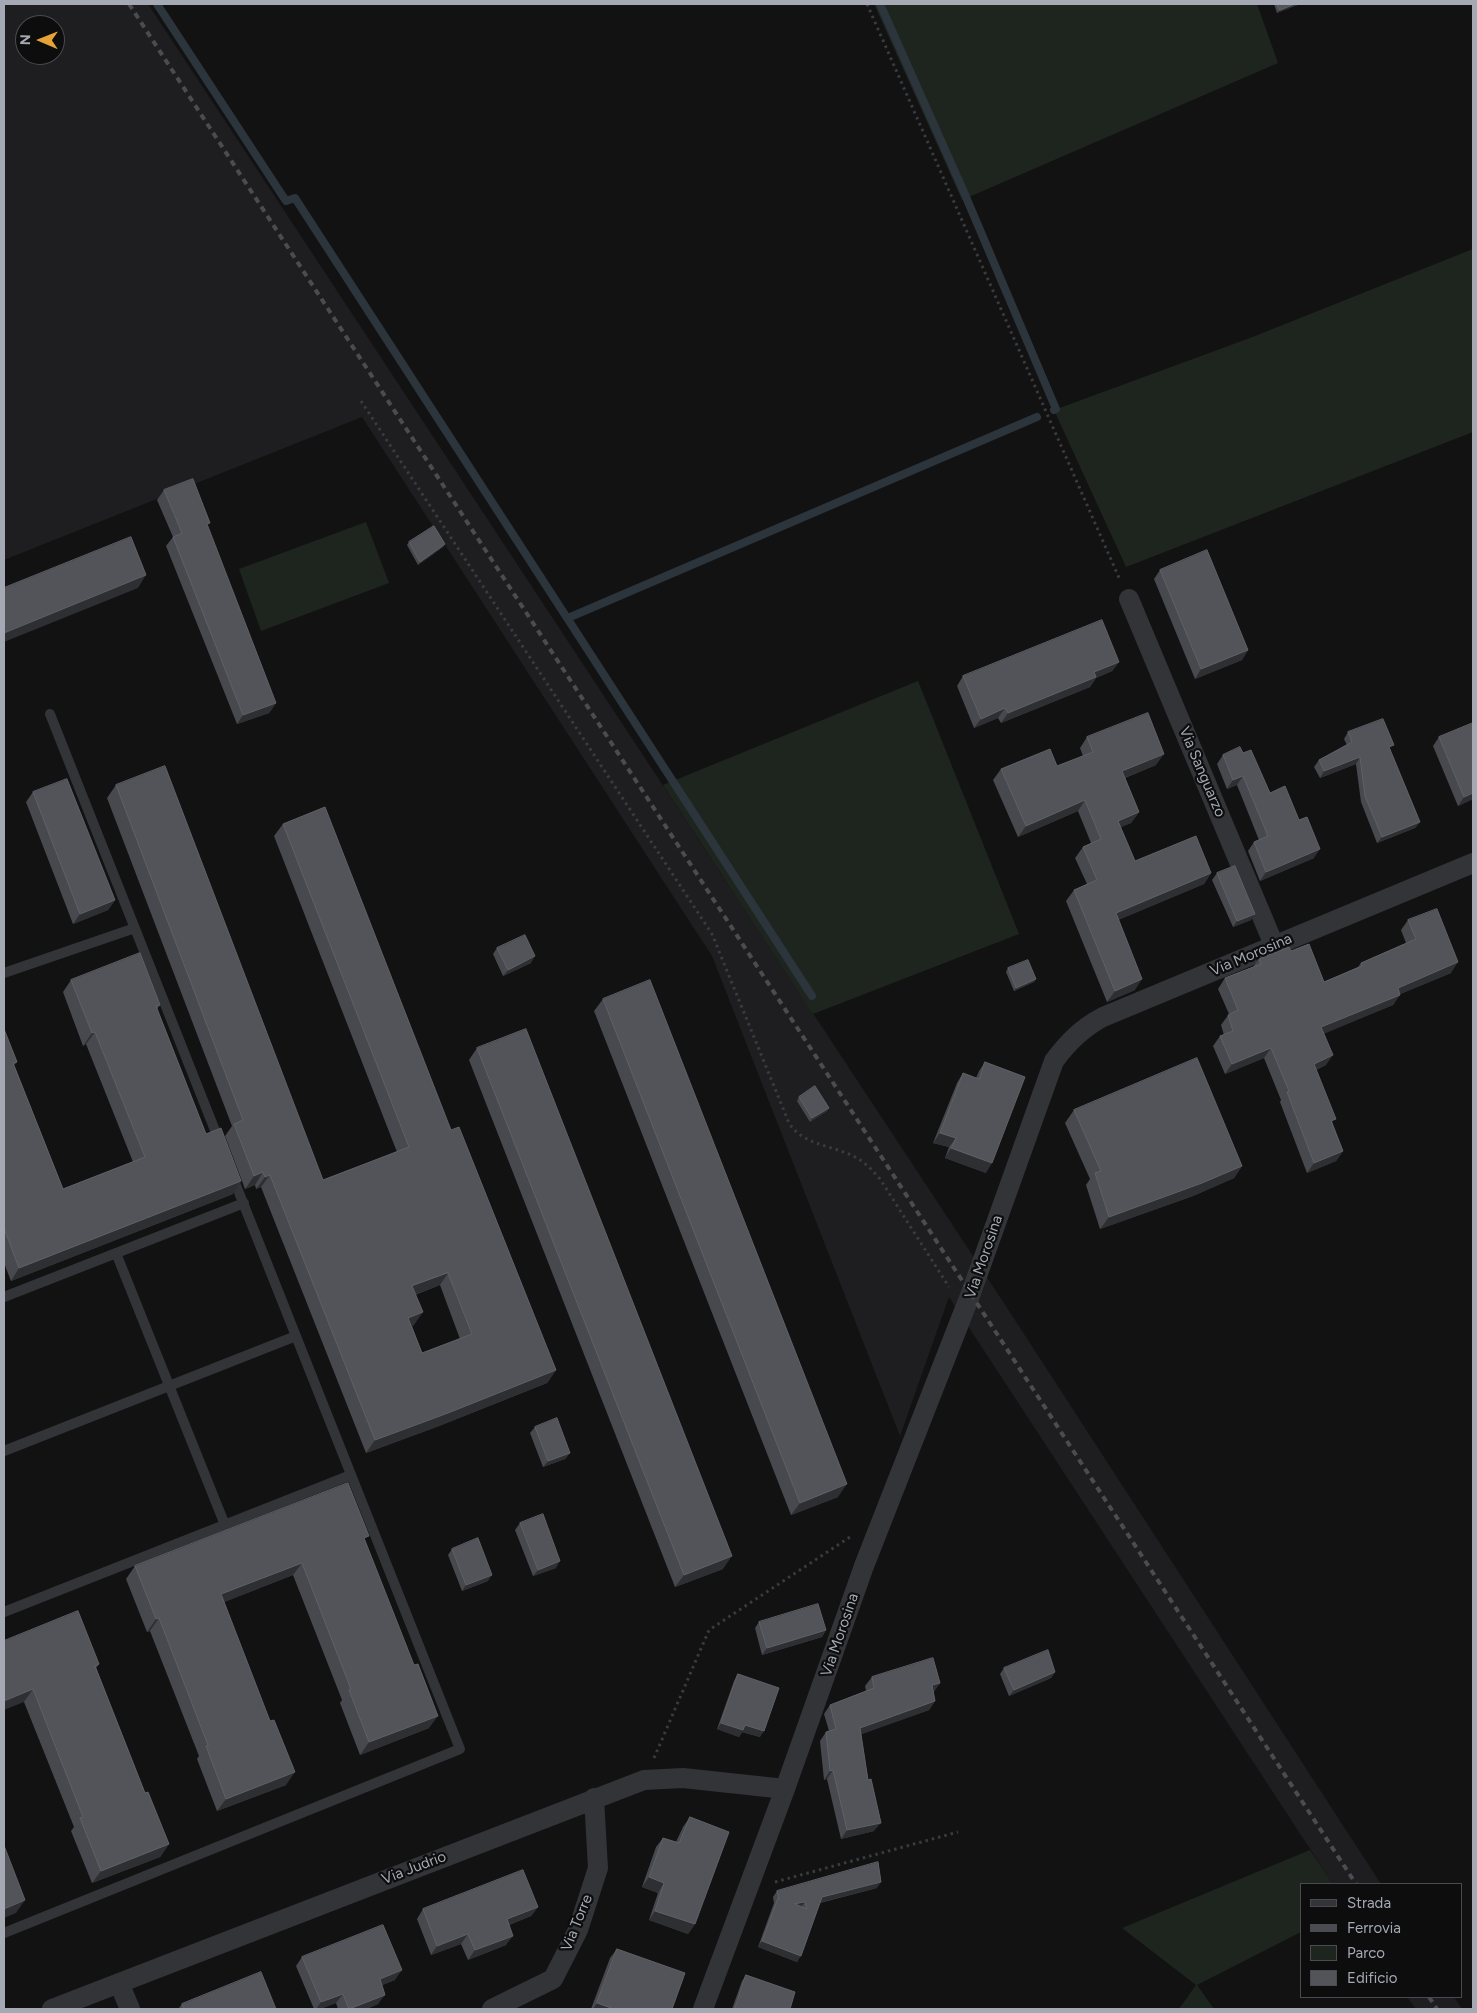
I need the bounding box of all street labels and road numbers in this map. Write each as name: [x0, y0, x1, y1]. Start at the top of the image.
street label: Via Sanguarzo: [1175, 724, 1229, 820]
street label: Via Morosina: [1207, 930, 1295, 980]
street label: Via Morosina: [961, 1213, 1007, 1301]
street label: Via Morosina: [817, 1591, 863, 1679]
street label: Via Judrio: [379, 1848, 449, 1888]
street label: Via Torre: [557, 1892, 597, 1954]

